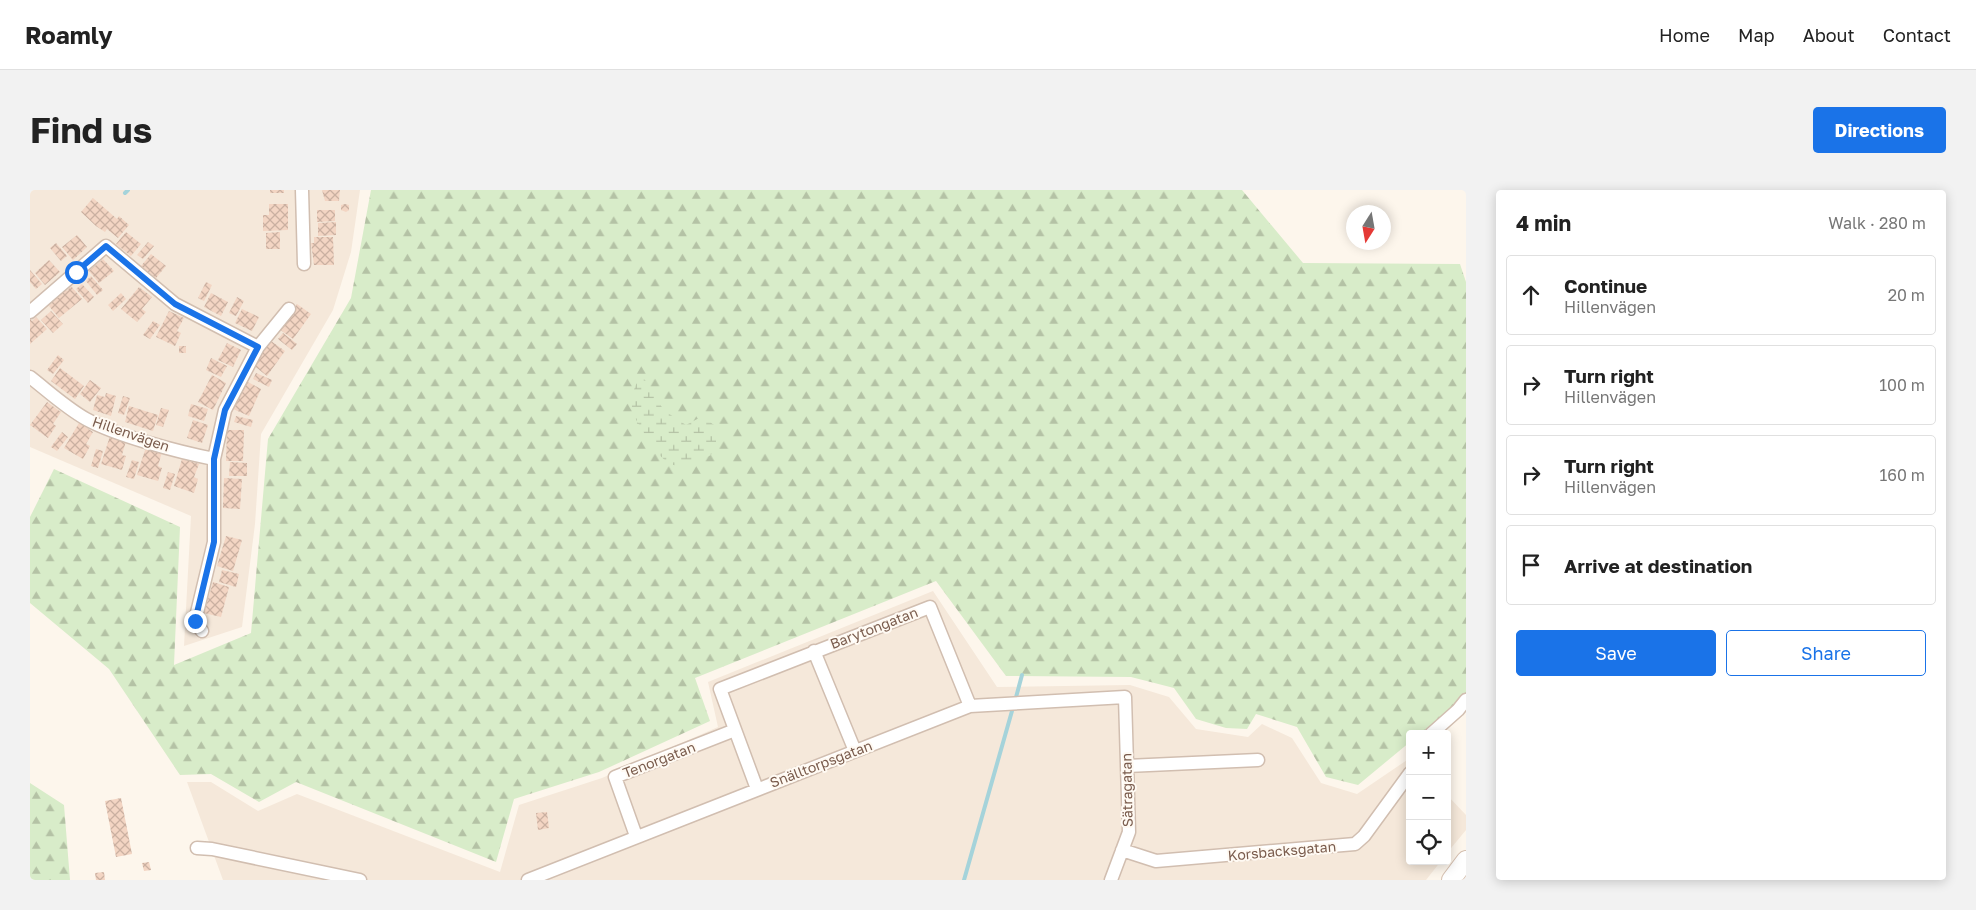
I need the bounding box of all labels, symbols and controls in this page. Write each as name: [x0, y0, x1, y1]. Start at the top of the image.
text: Roamly: [25, 20, 113, 49]
text: Home: [1659, 24, 1710, 46]
text: Map: [1738, 24, 1775, 46]
text: About: [1803, 24, 1855, 46]
text: Contact: [1883, 24, 1951, 46]
button: Directions: [1813, 107, 1946, 153]
text: Find us: [30, 109, 152, 151]
north arrow: [1346, 205, 1391, 250]
text: 4 min: [1516, 210, 1571, 236]
text: Walk · 280 m: [1828, 213, 1926, 233]
route start: [65, 261, 88, 284]
text: Continue: [1564, 274, 1647, 297]
icon: ahead: [1517, 281, 1545, 309]
text: 20 m: [1888, 285, 1925, 305]
text: Hillenvägen: [1564, 297, 1656, 317]
text: Turn right: [1564, 364, 1654, 387]
icon: right: [1517, 371, 1545, 399]
text: 100 m: [1879, 375, 1925, 395]
text: Hillenvägen: [1564, 387, 1656, 407]
street label: Hillenvägen: [90, 412, 172, 455]
text: Turn right: [1564, 454, 1654, 477]
icon: right: [1517, 461, 1545, 489]
text: 160 m: [1879, 465, 1925, 485]
text: Hillenvägen: [1564, 477, 1656, 497]
icon: arrive: [1517, 551, 1545, 579]
text: Arrive at destination: [1564, 554, 1752, 577]
street label: Barytongatan: [828, 603, 920, 652]
route end: [184, 610, 207, 633]
button: Save: [1516, 630, 1716, 676]
button: Share: [1726, 630, 1926, 676]
map controls: [1406, 730, 1451, 865]
button: +: [1406, 730, 1451, 775]
street label: Snälltorpsgatan: [767, 736, 874, 791]
street label: Tenorgatan: [620, 738, 698, 781]
street label: Sätragatan: [1117, 753, 1136, 827]
button: −: [1406, 775, 1451, 820]
button: locate: [1406, 820, 1451, 865]
street label: Korsbacksgatan: [1227, 837, 1337, 864]

